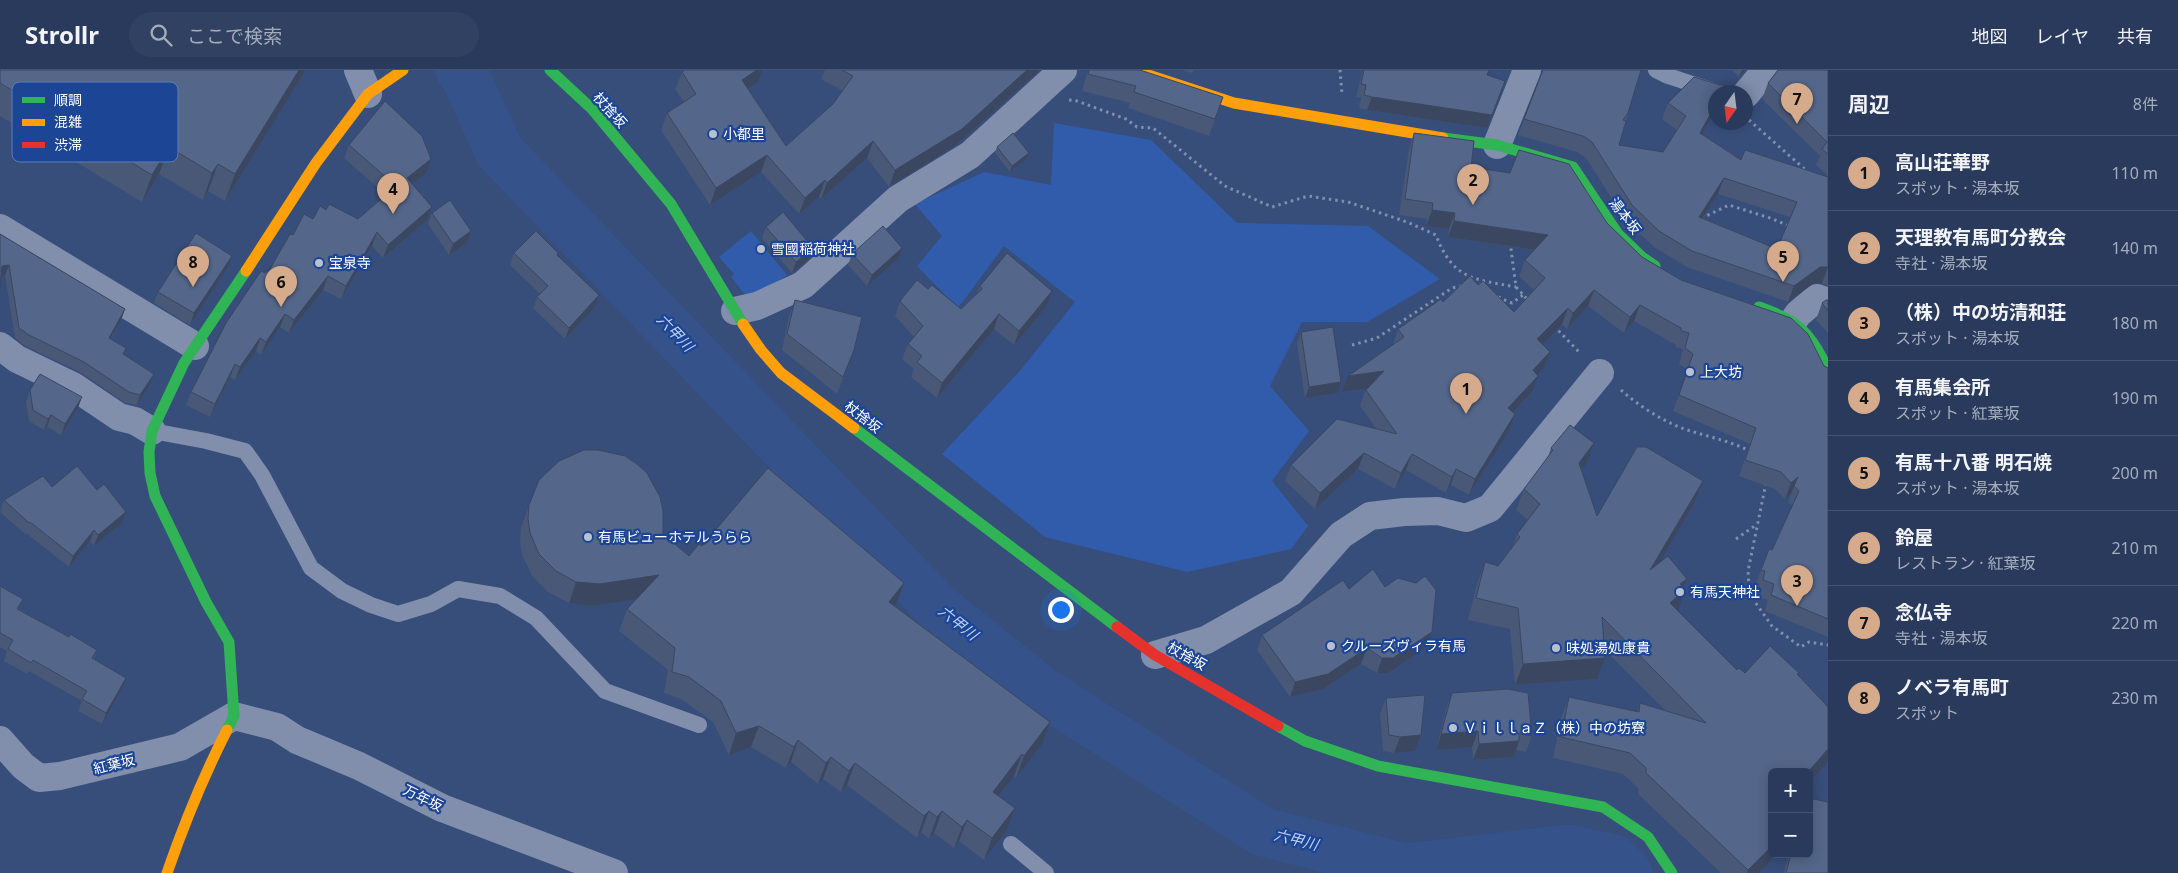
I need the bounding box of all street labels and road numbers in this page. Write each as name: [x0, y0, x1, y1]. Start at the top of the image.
street label: 杖捨坂: [589, 88, 631, 132]
street label: 湯本坂: [1605, 193, 1646, 238]
street label: 杖捨坂: [841, 396, 886, 437]
street label: 杖捨坂: [1164, 637, 1210, 674]
street label: 紅葉坂: [91, 749, 137, 778]
street label: 万年坂: [400, 780, 446, 815]

